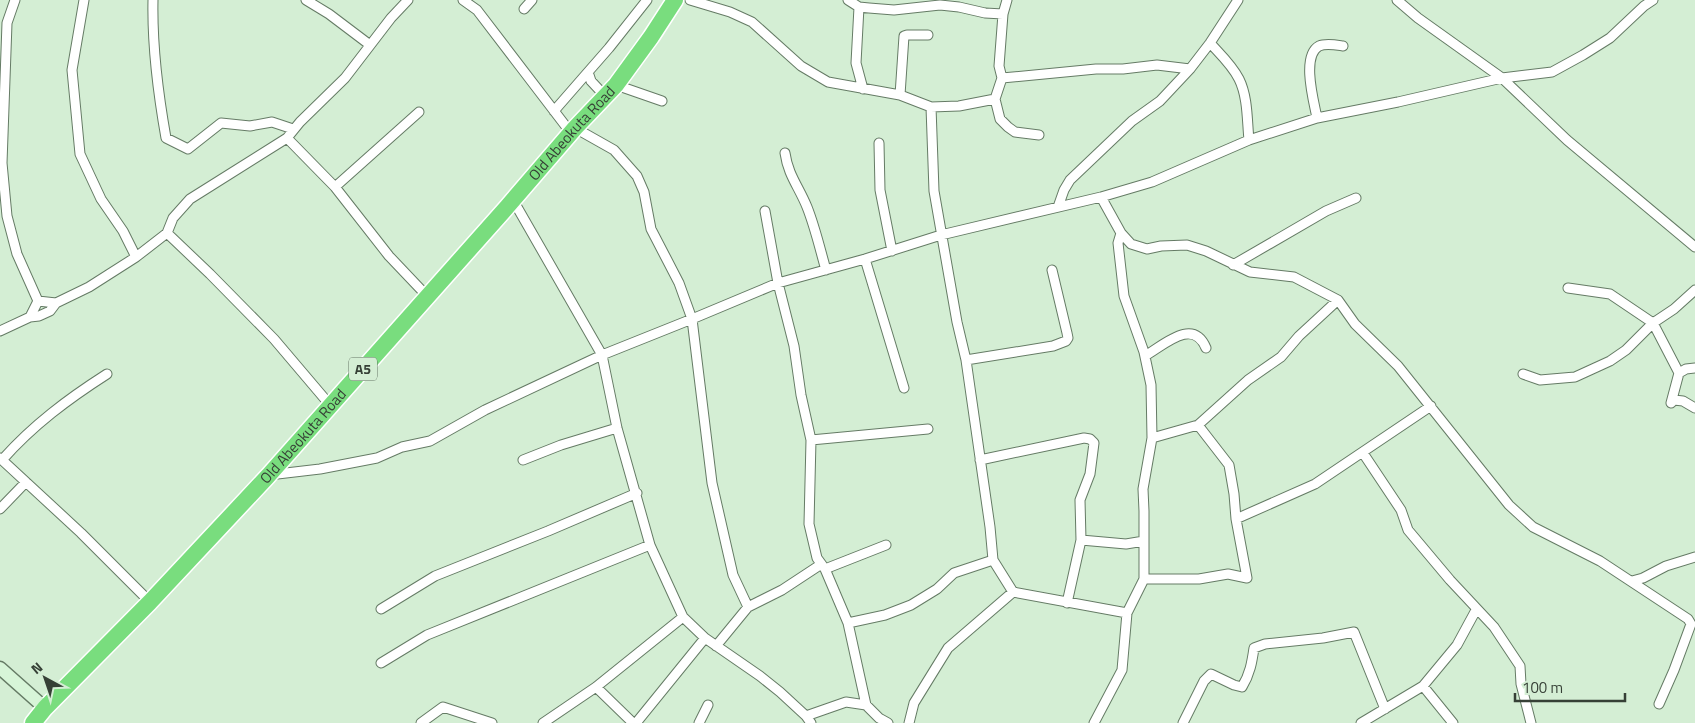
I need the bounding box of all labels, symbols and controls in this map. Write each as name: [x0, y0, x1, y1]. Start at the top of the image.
street label: Old Abeokuta Road: [523, 80, 620, 186]
road number: A5: [349, 358, 377, 380]
street label: Old Abeokuta Road: [254, 383, 351, 489]
north arrow: [20, 653, 70, 703]
text: N: [26, 656, 47, 679]
scale bar: [1515, 670, 1625, 702]
text: 100 m: [1522, 676, 1563, 699]

